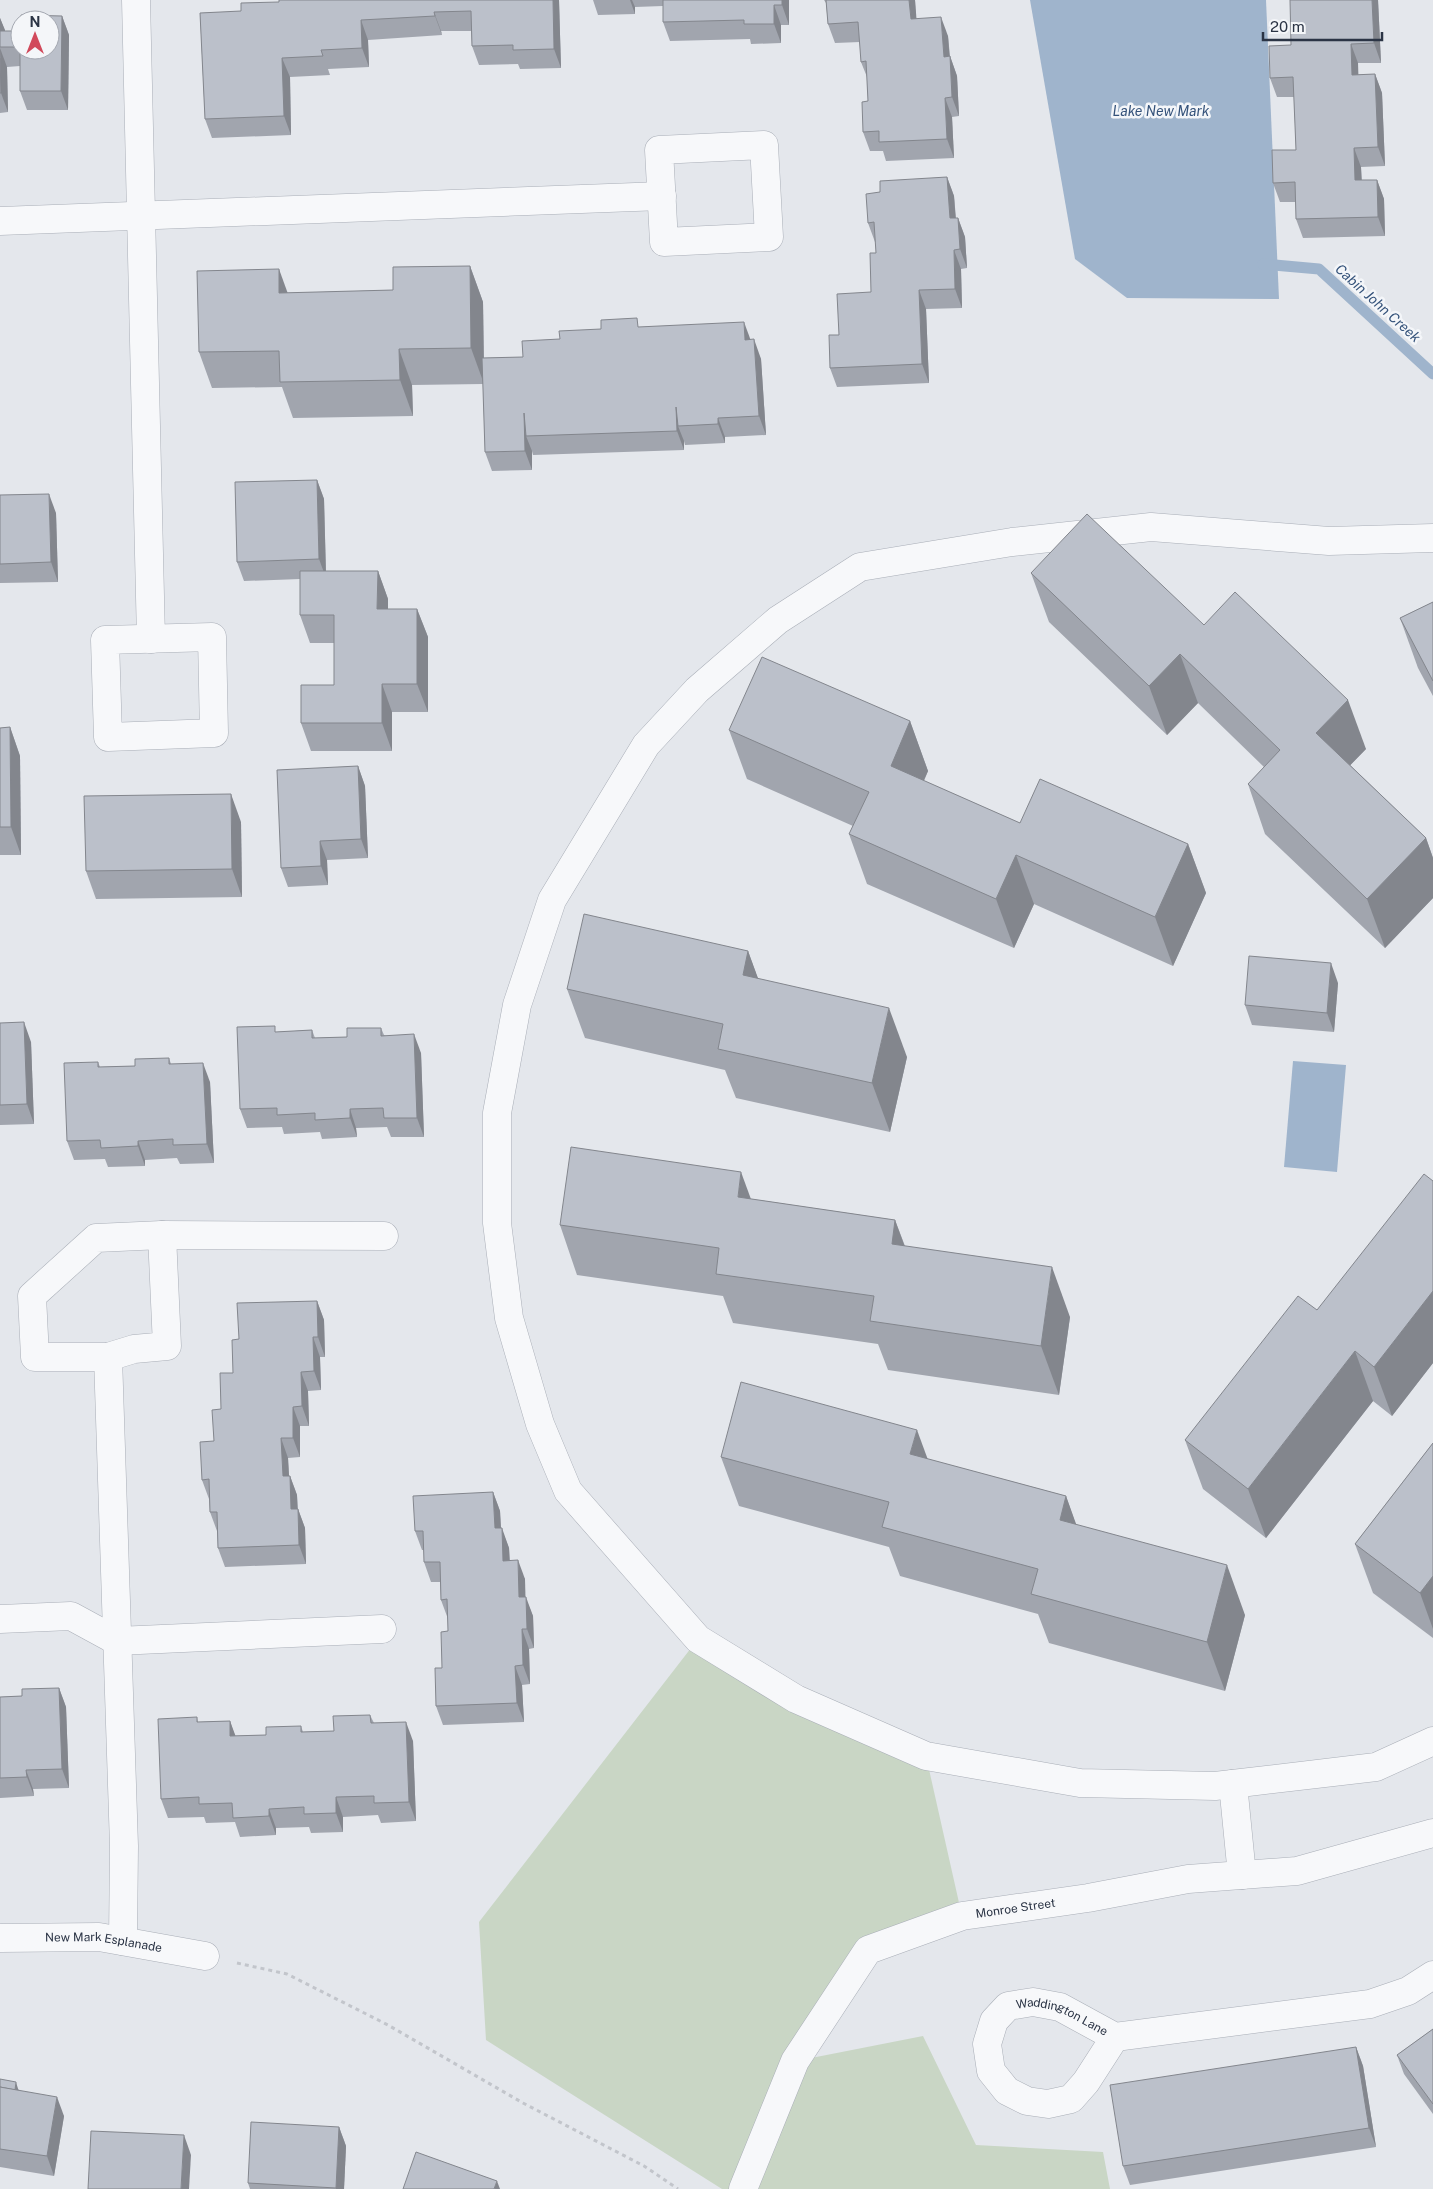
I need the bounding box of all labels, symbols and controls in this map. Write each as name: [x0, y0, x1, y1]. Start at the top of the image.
north arrow: [10, 10, 60, 60]
scale bar: [1263, 10, 1382, 42]
text: N: [30, 14, 40, 30]
text: 20 m: [1270, 18, 1305, 35]
water label: Lake New Mark: [1113, 103, 1210, 119]
water label: Cabin John Creek: [1332, 261, 1424, 346]
street label: Monroe Street: [975, 1896, 1057, 1921]
street label: New Mark Esplanade: [45, 1930, 163, 1955]
street label: Waddington Lane: [1015, 1995, 1110, 2039]

